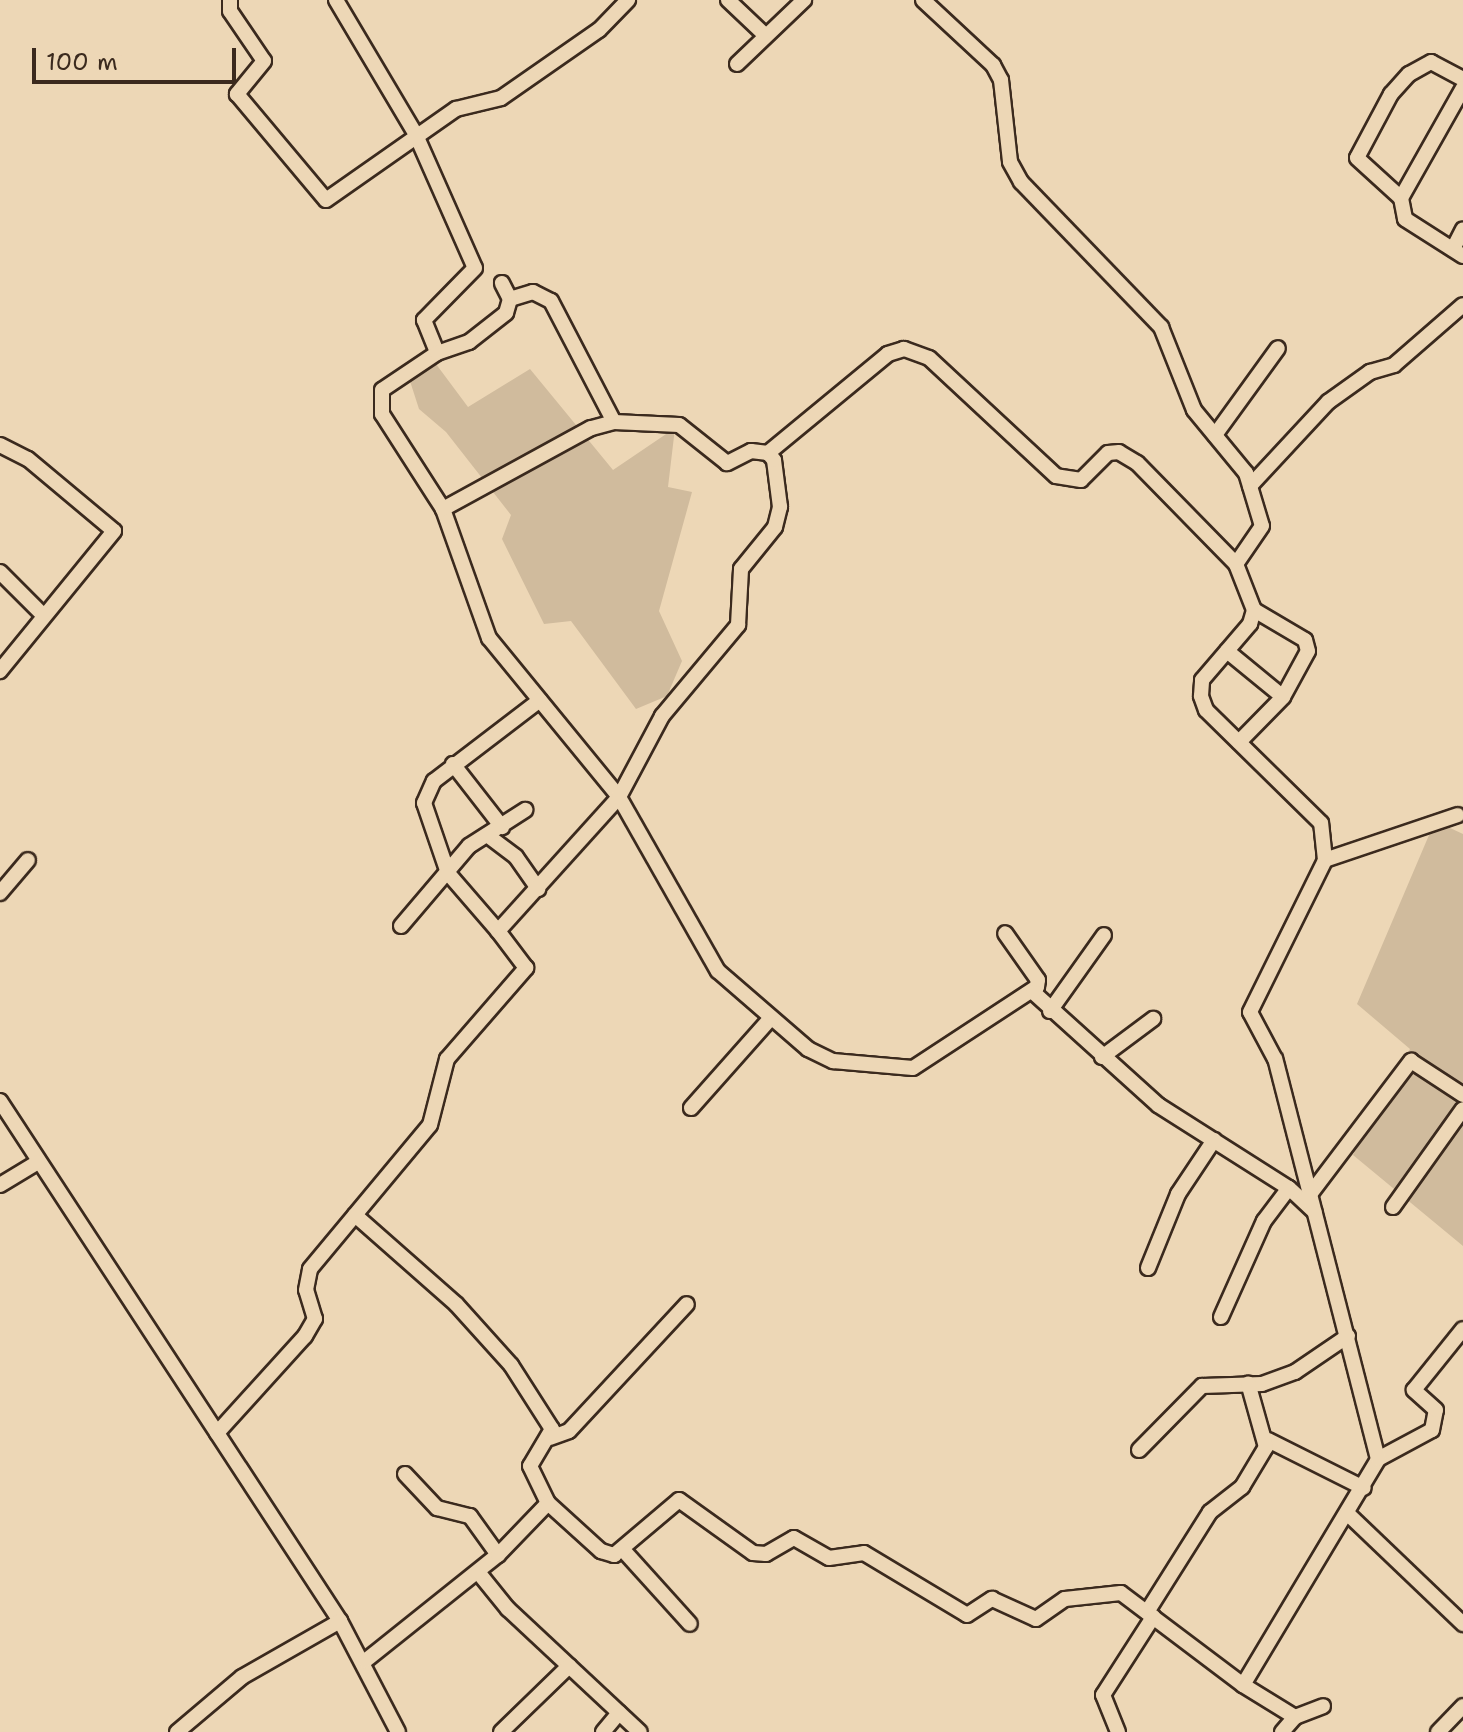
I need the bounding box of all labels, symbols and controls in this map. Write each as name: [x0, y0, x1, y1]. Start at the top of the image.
scale bar: [36, 32, 240, 82]
text: 100 m: [46, 46, 118, 78]

